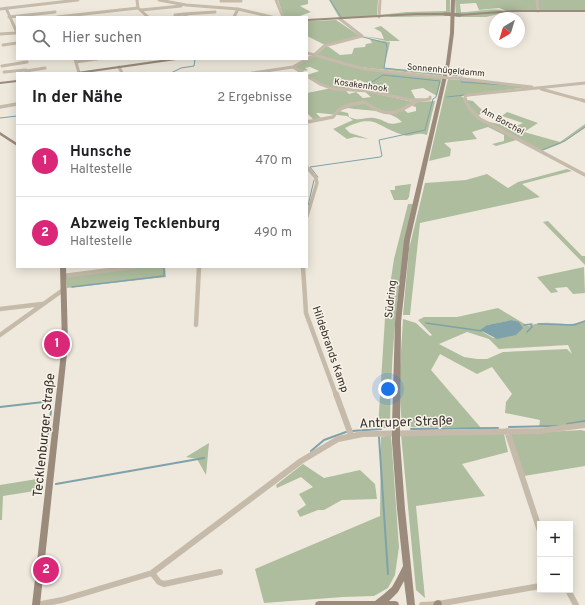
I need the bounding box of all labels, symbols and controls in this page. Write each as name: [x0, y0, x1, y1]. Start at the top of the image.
north arrow: [489, 12, 525, 48]
search box: [16, 16, 308, 60]
icon: search: [30, 27, 52, 49]
text: Hier suchen: [62, 29, 142, 48]
street label: Sonnenhügeldamm: [407, 62, 485, 79]
street label: Kosakenhook: [333, 76, 389, 95]
text: In der Nähe: [32, 87, 123, 109]
text: 2 Ergebnisse: [217, 90, 292, 106]
street label: Am Borchel: [480, 105, 526, 138]
text: Hunsche: [70, 143, 131, 162]
text: 1: [42, 153, 48, 169]
text: 470 m: [255, 153, 292, 169]
text: Haltestelle: [70, 162, 132, 178]
text: Abzweig Tecklenburg: [70, 215, 220, 234]
text: 2: [41, 225, 49, 241]
text: 490 m: [254, 225, 292, 241]
text: Haltestelle: [70, 234, 132, 250]
street label: Südring: [382, 279, 400, 319]
street label: Hildebrands Kamp: [309, 304, 351, 394]
pin: 1: [44, 329, 70, 359]
street label: Tecklenburger Straße: [31, 372, 59, 498]
your location: [378, 379, 398, 399]
street label: Antruper Straße: [359, 413, 453, 433]
map controls: [537, 521, 573, 593]
button: +: [537, 521, 573, 557]
pin: 2: [33, 555, 59, 585]
button: −: [537, 557, 573, 593]

